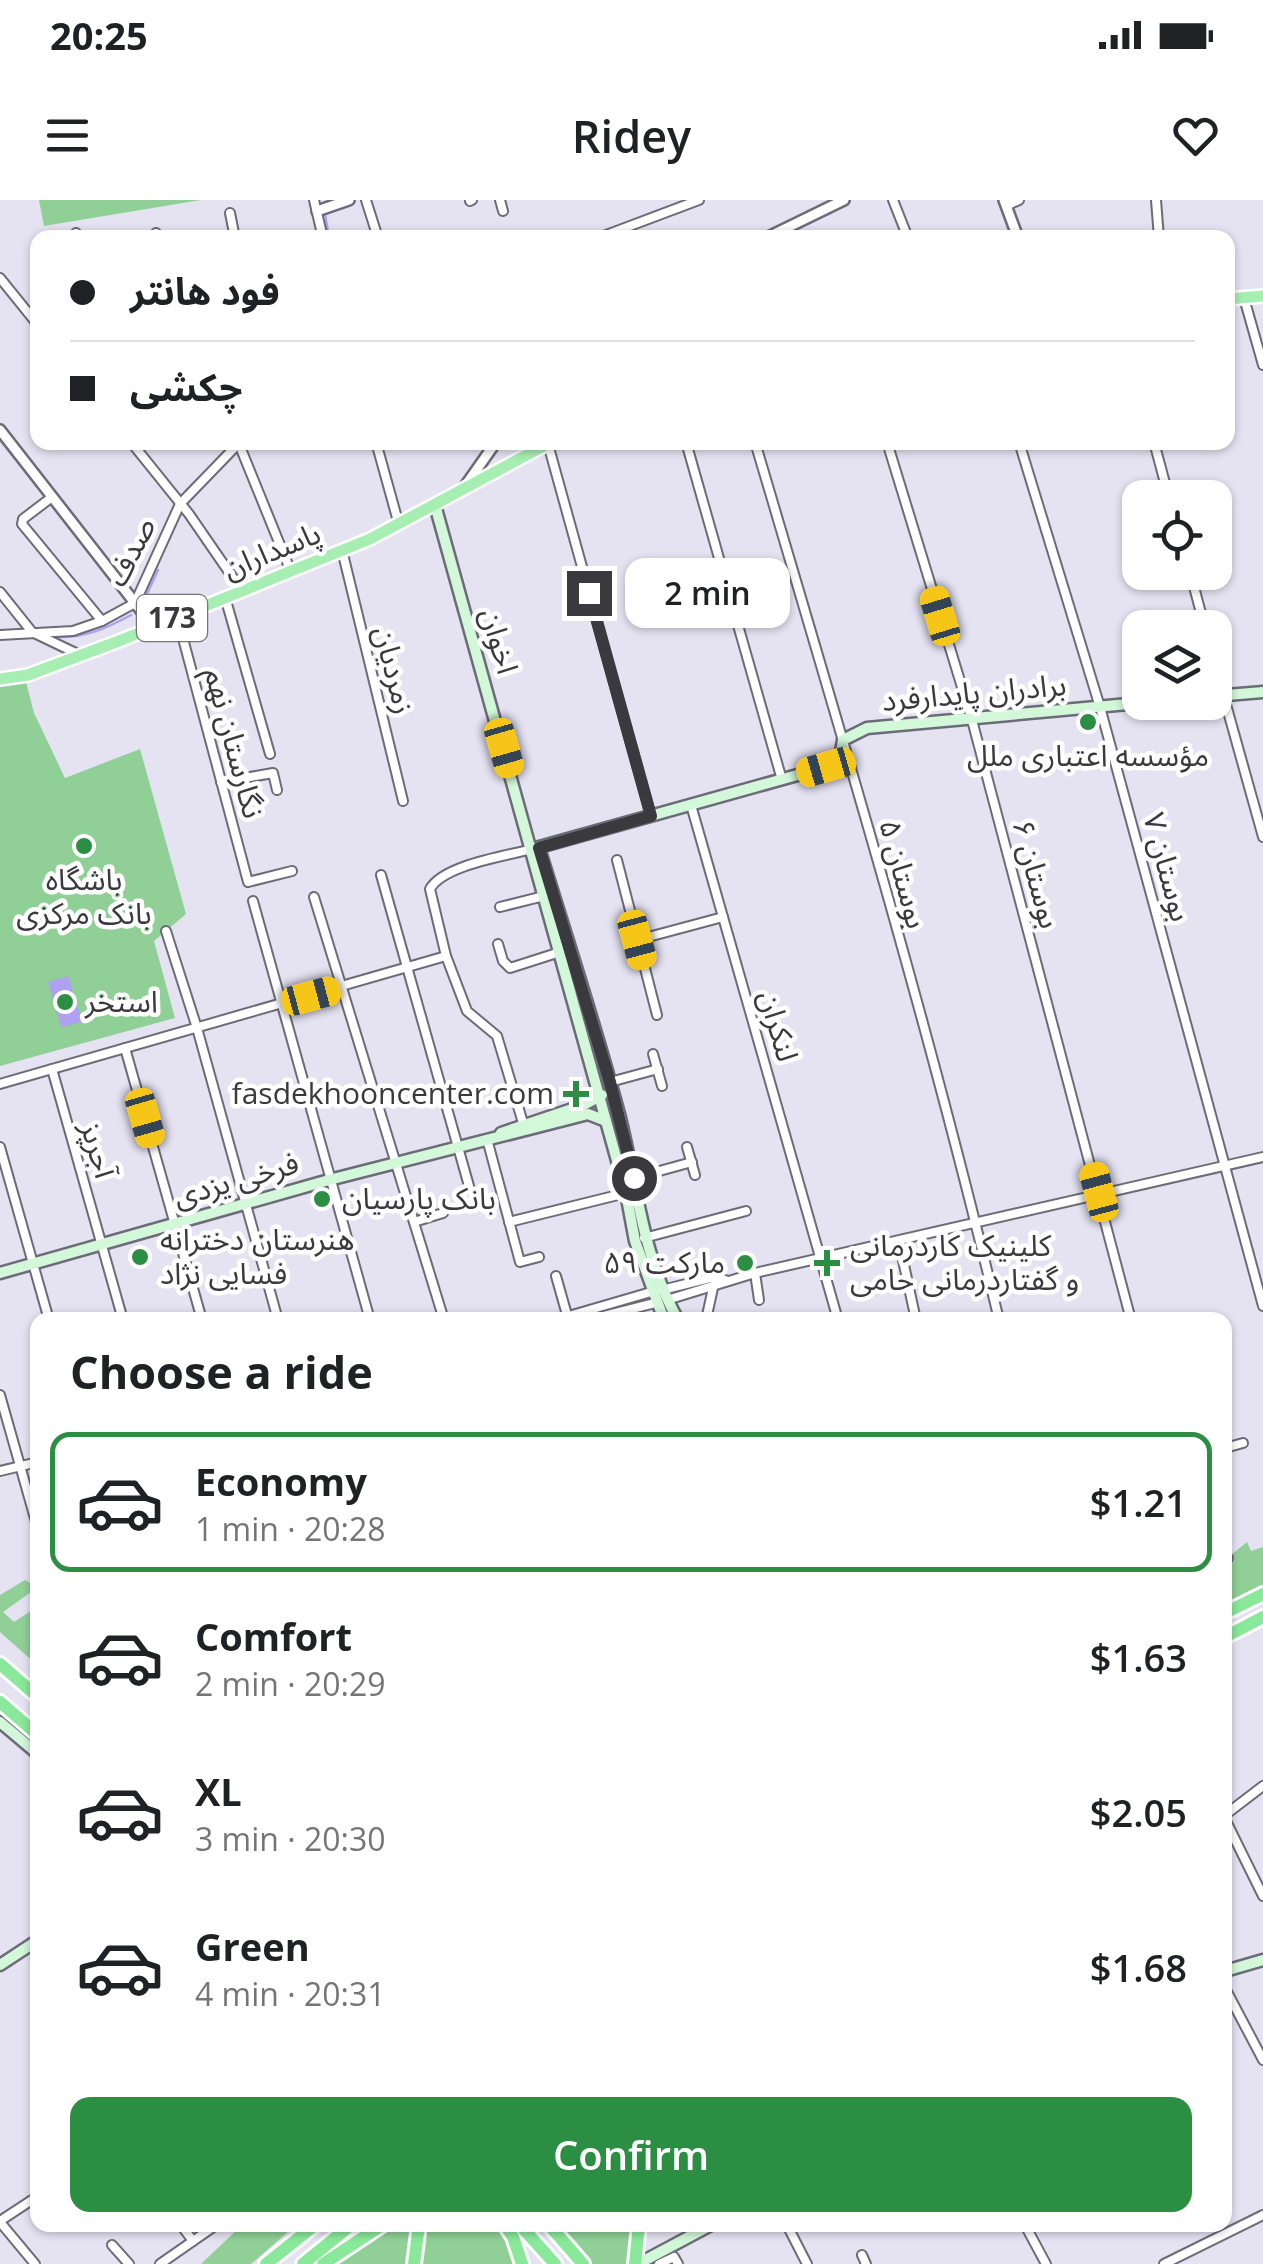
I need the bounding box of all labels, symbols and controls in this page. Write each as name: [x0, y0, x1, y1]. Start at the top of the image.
text: 20:25: [50, 9, 148, 61]
text: Ridey: [572, 105, 691, 166]
icon: menu: [40, 108, 95, 163]
icon: heart: [1168, 108, 1223, 163]
text: فود هانتر: [130, 264, 280, 316]
text: چکشی: [130, 360, 242, 412]
map controls: [1122, 480, 1232, 720]
button: locate: [1122, 480, 1232, 590]
street label: صدف: [95, 510, 164, 593]
street label: پاسداران: [216, 511, 327, 588]
callout: 2 min: [624, 558, 789, 628]
route end: [567, 571, 612, 616]
text: 2 min: [664, 571, 751, 614]
car: [917, 583, 963, 649]
road number: 173: [137, 595, 207, 641]
street label: اخوان: [472, 603, 529, 678]
button: layers: [1122, 610, 1232, 720]
street label: زمردیان: [365, 621, 426, 718]
street label: نگارستان نهم: [192, 663, 275, 823]
street label: برادران پایدارفرد: [880, 663, 1068, 720]
marker: مؤسسه اعتباری ملل: [1077, 711, 1099, 733]
car: [481, 715, 527, 781]
place label: مؤسسه اعتباری ملل: [967, 734, 1209, 775]
car: [793, 744, 859, 790]
street label: بوستان ۷: [1134, 808, 1203, 926]
street label: بوستان ۵: [870, 815, 939, 933]
street label: بوستان ۶: [1003, 815, 1072, 933]
marker: باشگاه بانک مرکزی: [73, 835, 95, 857]
place label: باشگاه بانک مرکزی: [16, 858, 152, 933]
car: [615, 907, 659, 973]
car: [278, 974, 344, 1018]
place label: استخر: [84, 980, 158, 1021]
street label: لنکران: [750, 985, 809, 1066]
marker: استخر: [54, 991, 76, 1013]
place label: fasdekhooncenter.com: [232, 1072, 554, 1113]
marker: fasdekhooncenter.com: [563, 1081, 589, 1107]
car: [122, 1085, 168, 1151]
street label: آجرپز: [71, 1116, 127, 1184]
street label: فرخی یزدی: [168, 1141, 303, 1216]
route start: [612, 1156, 657, 1201]
car: [1077, 1159, 1121, 1225]
place label: بانک پارسیان: [342, 1177, 496, 1218]
marker: بانک پارسیان: [311, 1188, 333, 1210]
place label: هنرستان دخترانه فسایی نژاد: [160, 1218, 354, 1293]
place label: کلینیک کاردرمانی و گفتاردرمانی حامی: [850, 1224, 1079, 1299]
place label: مارکت ۵۹: [603, 1241, 725, 1282]
marker: هنرستان دخترانه فسایی نژاد: [129, 1246, 151, 1268]
marker: کلینیک کاردرمانی و گفتاردرمانی حامی: [814, 1250, 840, 1276]
marker: مارکت ۵۹: [734, 1252, 756, 1274]
text: Choose a ride: [70, 1341, 373, 1402]
text: Economy: [195, 1455, 367, 1507]
icon: car: [75, 1457, 165, 1547]
text: $1.21: [1090, 1476, 1187, 1528]
text: 1 min · 20:28: [195, 1507, 386, 1550]
text: Comfort: [195, 1610, 352, 1662]
icon: car: [75, 1612, 165, 1702]
text: $1.63: [1090, 1631, 1187, 1683]
text: 2 min · 20:29: [195, 1662, 386, 1705]
text: XL: [195, 1765, 242, 1817]
icon: car: [75, 1767, 165, 1857]
text: $2.05: [1090, 1786, 1187, 1838]
text: 3 min · 20:30: [195, 1817, 386, 1860]
text: Green: [195, 1920, 310, 1972]
icon: car: [75, 1922, 165, 2012]
text: $1.68: [1090, 1941, 1187, 1993]
text: 4 min · 20:31: [195, 1972, 386, 2015]
button: Confirm: [70, 2097, 1192, 2212]

